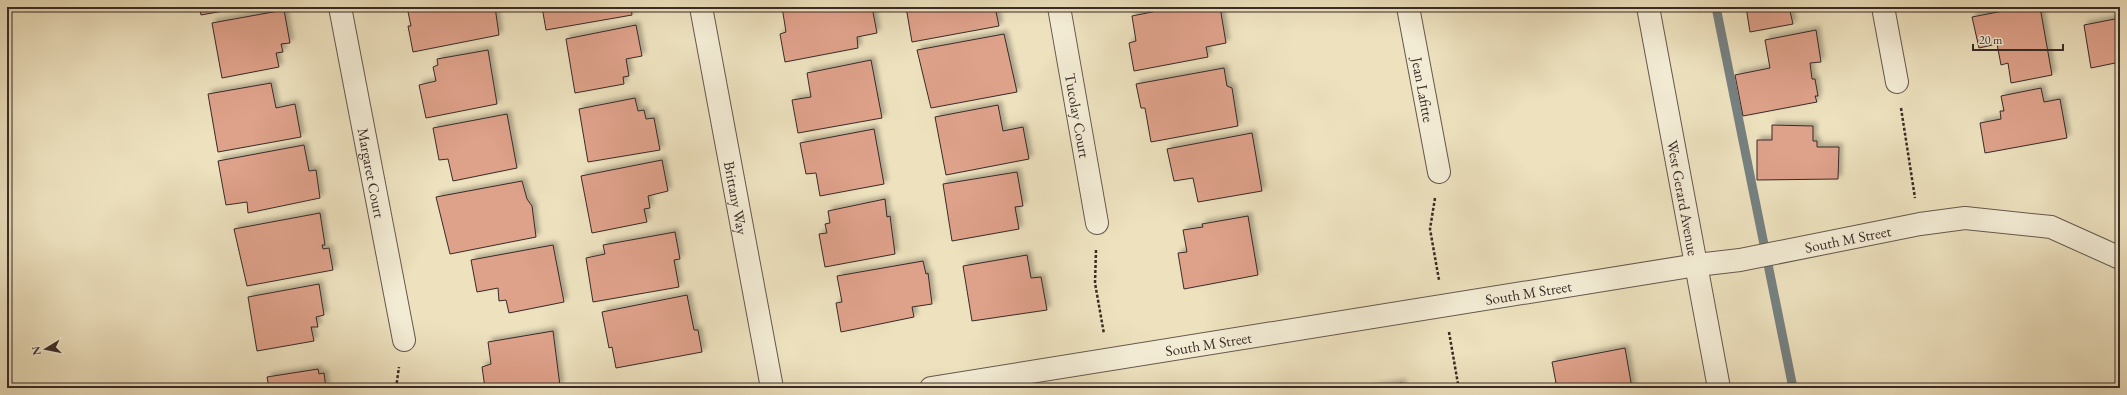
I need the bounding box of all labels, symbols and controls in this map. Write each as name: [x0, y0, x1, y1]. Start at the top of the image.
scale bar: [1973, 26, 2063, 52]
text: 20 m: [1979, 32, 2003, 48]
street label: Jean Lafitte: [1408, 54, 1439, 124]
street label: Tucolay Court: [1061, 71, 1095, 159]
street label: Margaret Court: [354, 126, 390, 220]
street label: West Gerard Avenue: [1663, 138, 1704, 257]
street label: Brittany Way: [720, 159, 753, 237]
street label: South M Street: [1803, 221, 1893, 256]
street label: South M Street: [1484, 276, 1573, 308]
street label: South M Street: [1164, 327, 1253, 360]
north arrow: [26, 329, 66, 369]
text: N: [28, 345, 44, 356]

